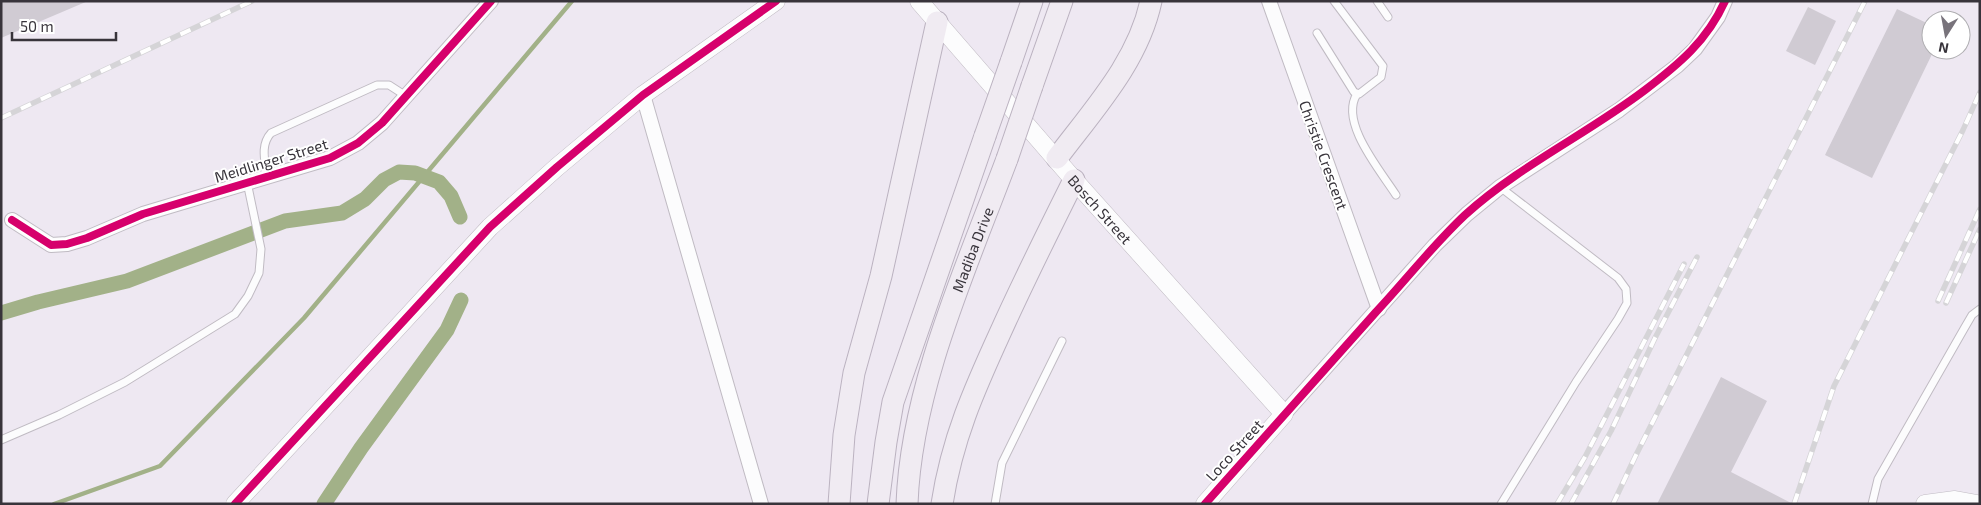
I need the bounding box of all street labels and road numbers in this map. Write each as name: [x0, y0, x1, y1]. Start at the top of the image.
street label: Christie Crescent: [1296, 98, 1352, 212]
street label: Meidlinger Street: [212, 134, 330, 186]
street label: Bosch Street: [1065, 171, 1136, 248]
street label: Madiba Drive: [948, 204, 997, 294]
street label: Loco Street: [1202, 415, 1267, 485]

